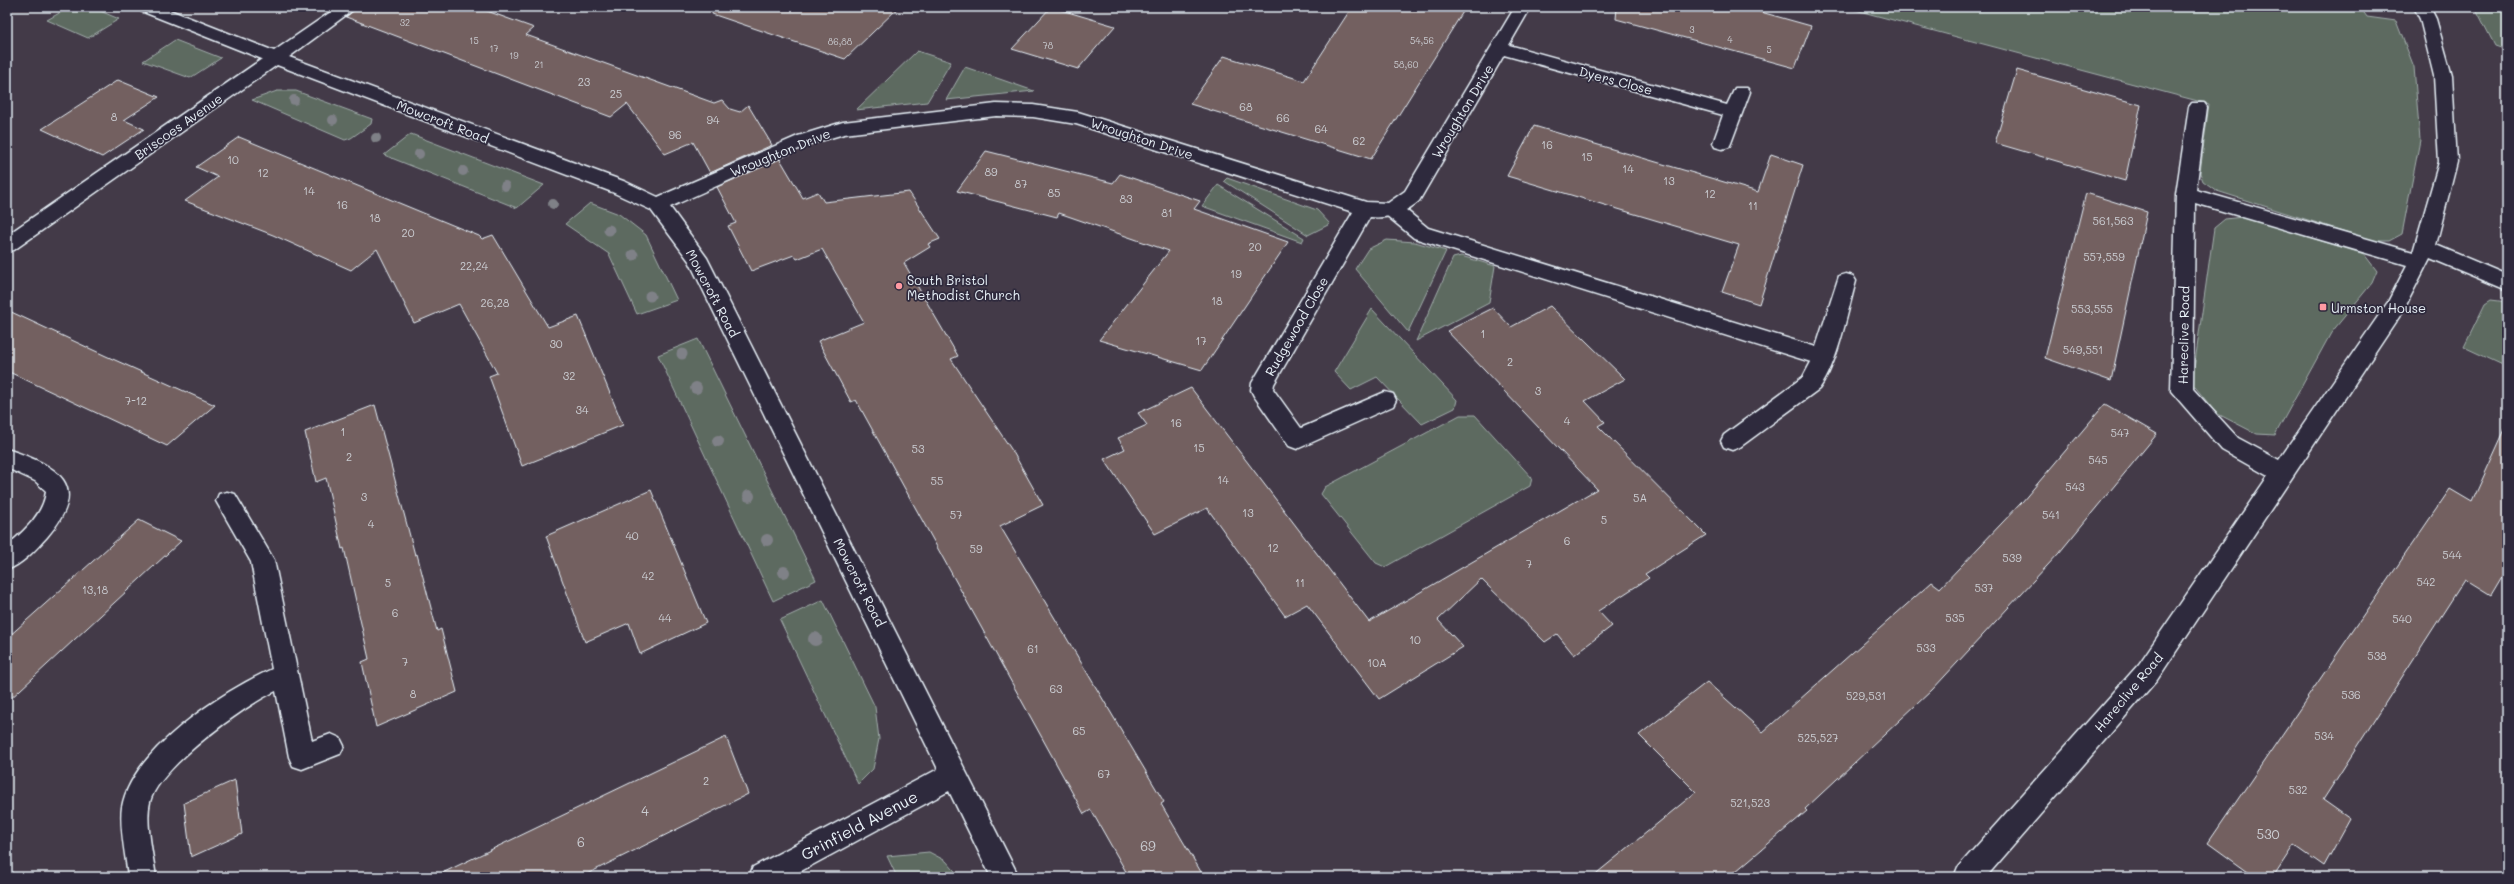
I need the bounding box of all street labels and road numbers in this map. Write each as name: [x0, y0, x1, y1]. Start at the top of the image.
street label: Wroughton Drive: [1427, 61, 1497, 161]
street label: Dyers Close: [1577, 62, 1655, 98]
street label: Briscoes Avenue: [131, 89, 225, 163]
street label: Mowcroft Road: [395, 96, 491, 146]
street label: Wroughton Drive: [1089, 113, 1195, 163]
street label: Wroughton Drive: [727, 124, 833, 180]
street label: Mowcroft Road: [683, 246, 743, 340]
street label: Rudgewood Close: [1261, 273, 1331, 379]
street label: Hareclive Road: [2174, 286, 2192, 384]
street label: Mowcroft Road: [830, 535, 890, 629]
street label: Hareclive Road: [2090, 649, 2166, 735]
street label: Grinfield Avenue: [797, 785, 921, 865]

